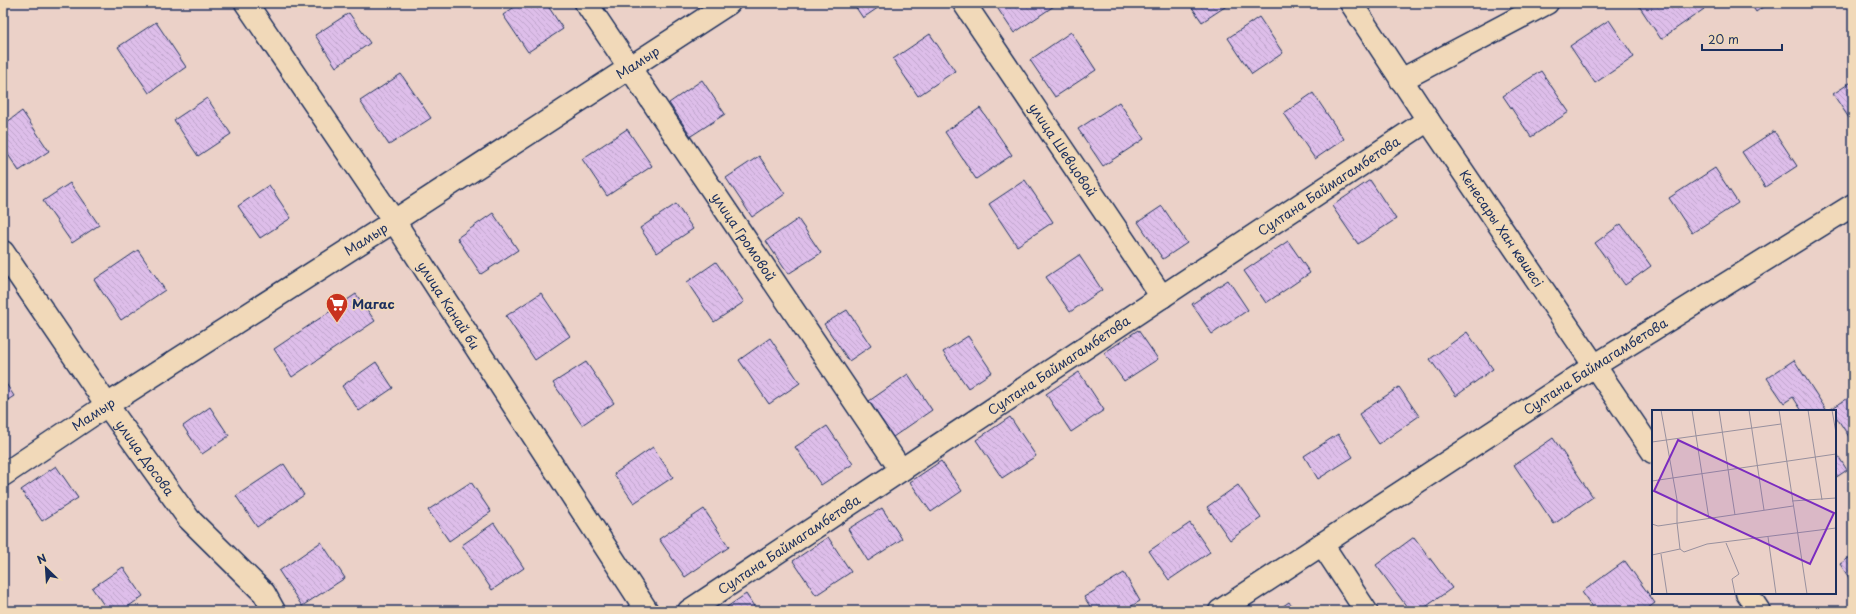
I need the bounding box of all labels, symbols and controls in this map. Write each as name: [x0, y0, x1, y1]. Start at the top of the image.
scale bar: [1702, 26, 1782, 52]
text: 20 m: [1708, 30, 1739, 48]
street label: Мамыр: [612, 41, 663, 83]
street label: улица Шевцовой: [1025, 99, 1102, 200]
street label: Султана Баймагамбетова: [1253, 131, 1404, 240]
street label: Кенесары Хан көшесі: [1455, 166, 1548, 290]
street label: улица Громовой: [707, 188, 781, 285]
street label: Мамыр: [340, 217, 391, 260]
street label: улица Канай би: [414, 257, 485, 353]
supermarket icon: Магас: [324, 291, 350, 324]
place label: Магас: [352, 294, 395, 313]
street label: Султана Баймагамбетова: [983, 310, 1134, 419]
street label: Султана Баймагамбетова: [1519, 312, 1671, 419]
street label: Мамыр: [68, 392, 118, 435]
inset map: [1652, 410, 1836, 594]
street label: улица Досова: [112, 416, 180, 500]
street label: Султана Баймагамбетова: [714, 489, 864, 598]
north arrow: [26, 548, 66, 588]
text: N: [34, 549, 49, 568]

